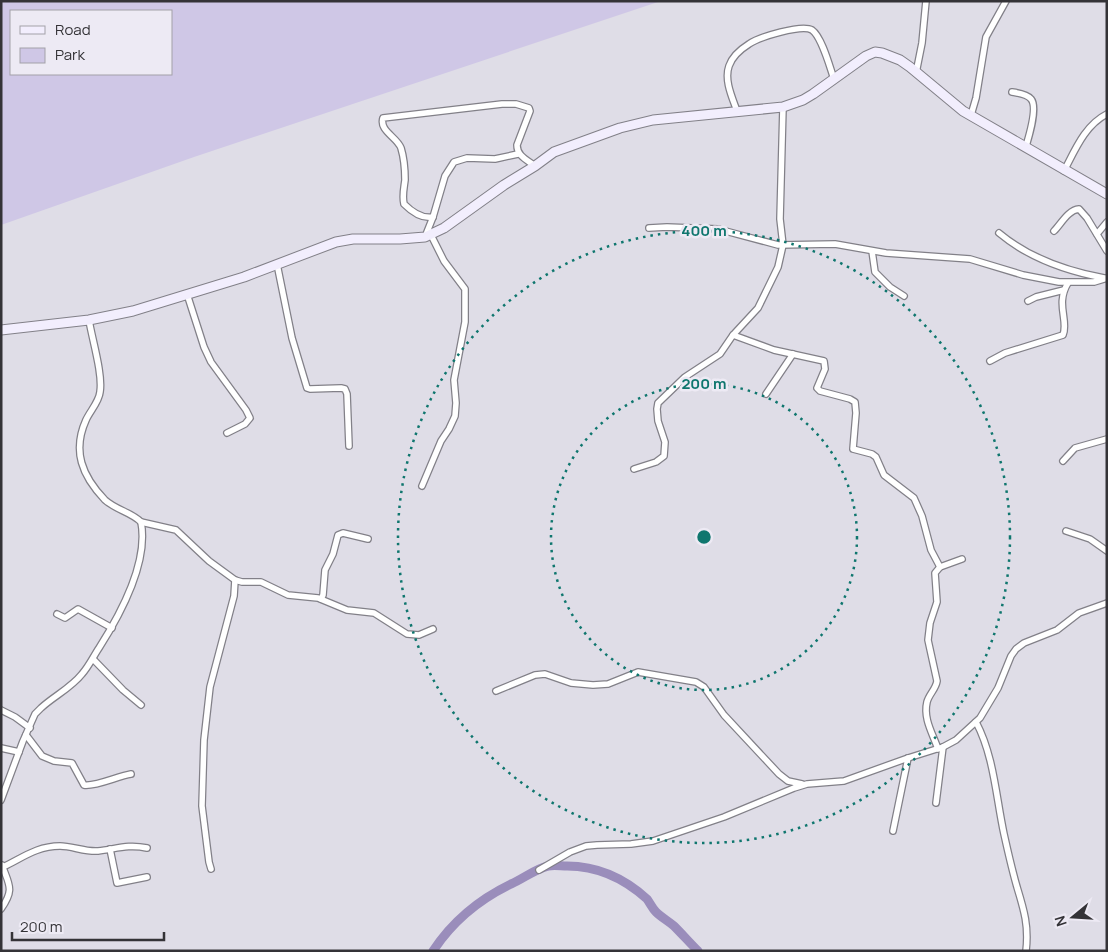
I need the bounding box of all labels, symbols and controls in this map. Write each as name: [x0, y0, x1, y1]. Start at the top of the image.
legend: [10, 10, 172, 75]
text: Road: [55, 19, 91, 40]
text: Park: [55, 44, 85, 65]
text: 400 m: [681, 220, 727, 241]
text: 200 m: [681, 373, 727, 394]
centre of rings: [695, 528, 713, 546]
north arrow: [1048, 892, 1098, 942]
scale bar: [12, 910, 165, 942]
text: N: [1050, 913, 1071, 929]
text: 200 m: [20, 916, 63, 937]

